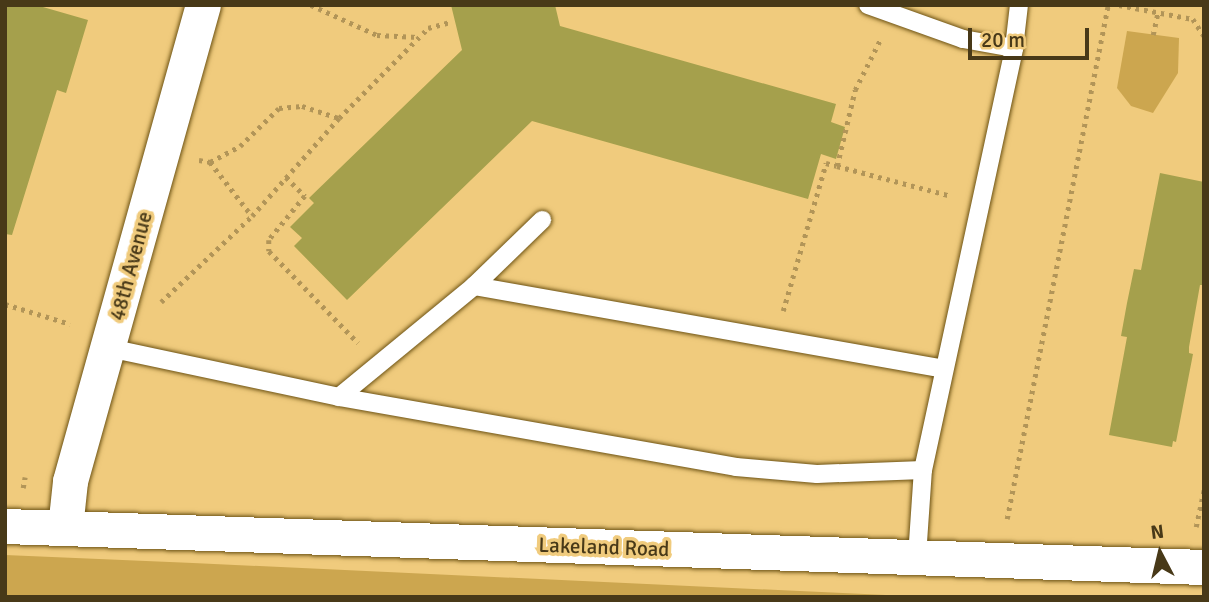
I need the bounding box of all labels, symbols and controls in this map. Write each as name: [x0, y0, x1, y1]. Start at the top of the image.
scale bar: [971, 14, 1092, 58]
text: 20 m: [981, 27, 1025, 53]
street label: 48th Avenue: [104, 209, 158, 323]
north arrow: [1125, 518, 1195, 588]
text: N: [1149, 519, 1165, 545]
street label: Lakeland Road: [538, 532, 670, 562]

